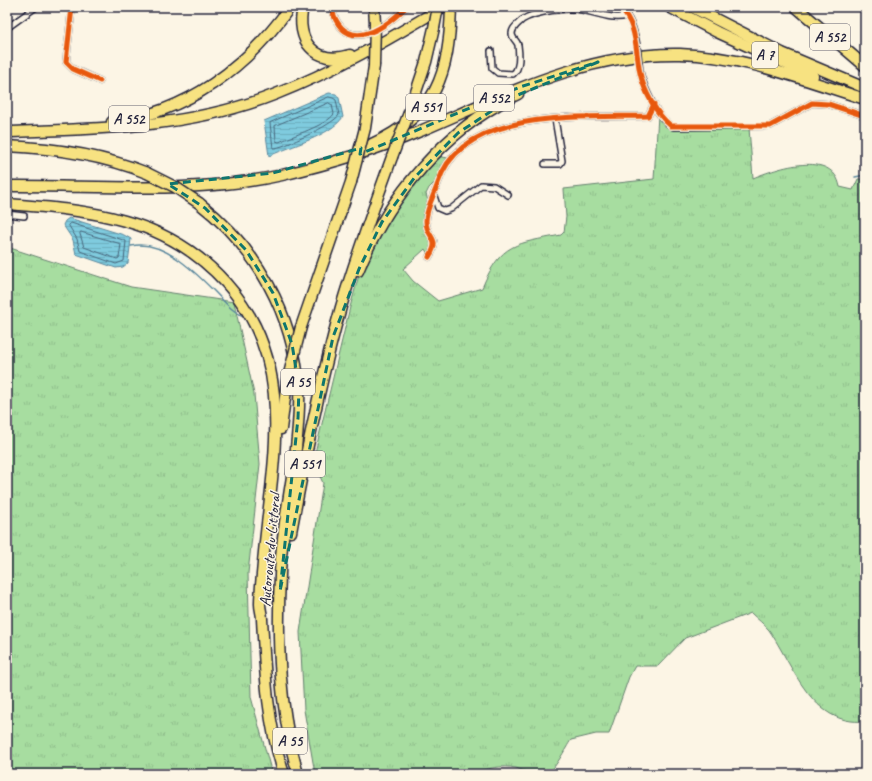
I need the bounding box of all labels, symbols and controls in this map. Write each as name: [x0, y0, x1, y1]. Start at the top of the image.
road number: A 552: [810, 24, 850, 50]
road number: A 7: [752, 42, 778, 68]
road number: A 552: [474, 85, 514, 111]
road number: A 551: [406, 94, 446, 120]
road number: A 552: [109, 106, 149, 132]
road number: A 55: [281, 369, 315, 395]
road number: A 551: [285, 451, 325, 477]
street label: Autoroute du Littoral: [255, 489, 285, 608]
road number: A 55: [273, 728, 307, 754]

